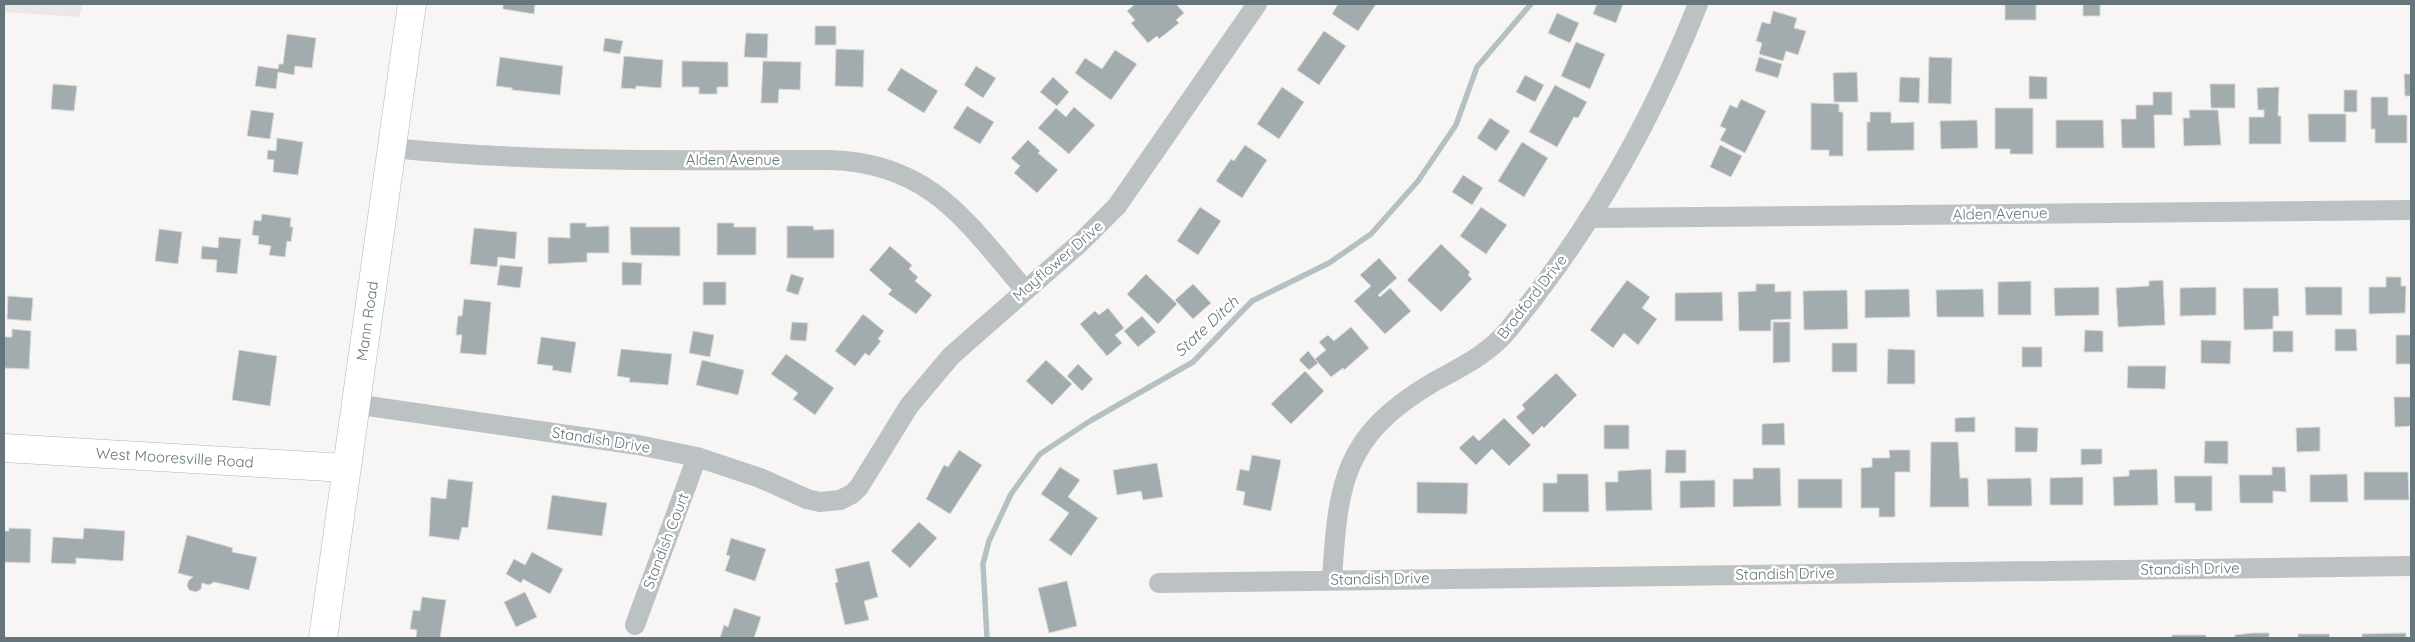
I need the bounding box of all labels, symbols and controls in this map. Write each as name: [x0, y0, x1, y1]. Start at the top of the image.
street label: Alden Avenue: [686, 150, 780, 169]
street label: Alden Avenue: [1953, 203, 2047, 224]
street label: Mayflower Drive: [1009, 216, 1107, 305]
street label: Bradford Drive: [1493, 251, 1571, 343]
street label: Mann Road: [352, 280, 382, 362]
water label: State Ditch: [1170, 291, 1243, 361]
street label: Standish Drive: [551, 422, 652, 457]
street label: West Mooresville Road: [95, 443, 254, 472]
street label: Standish Court: [638, 490, 693, 592]
street label: Standish Drive: [2140, 558, 2240, 579]
street label: Standish Drive: [1735, 563, 1835, 584]
street label: Standish Drive: [1330, 568, 1430, 589]

